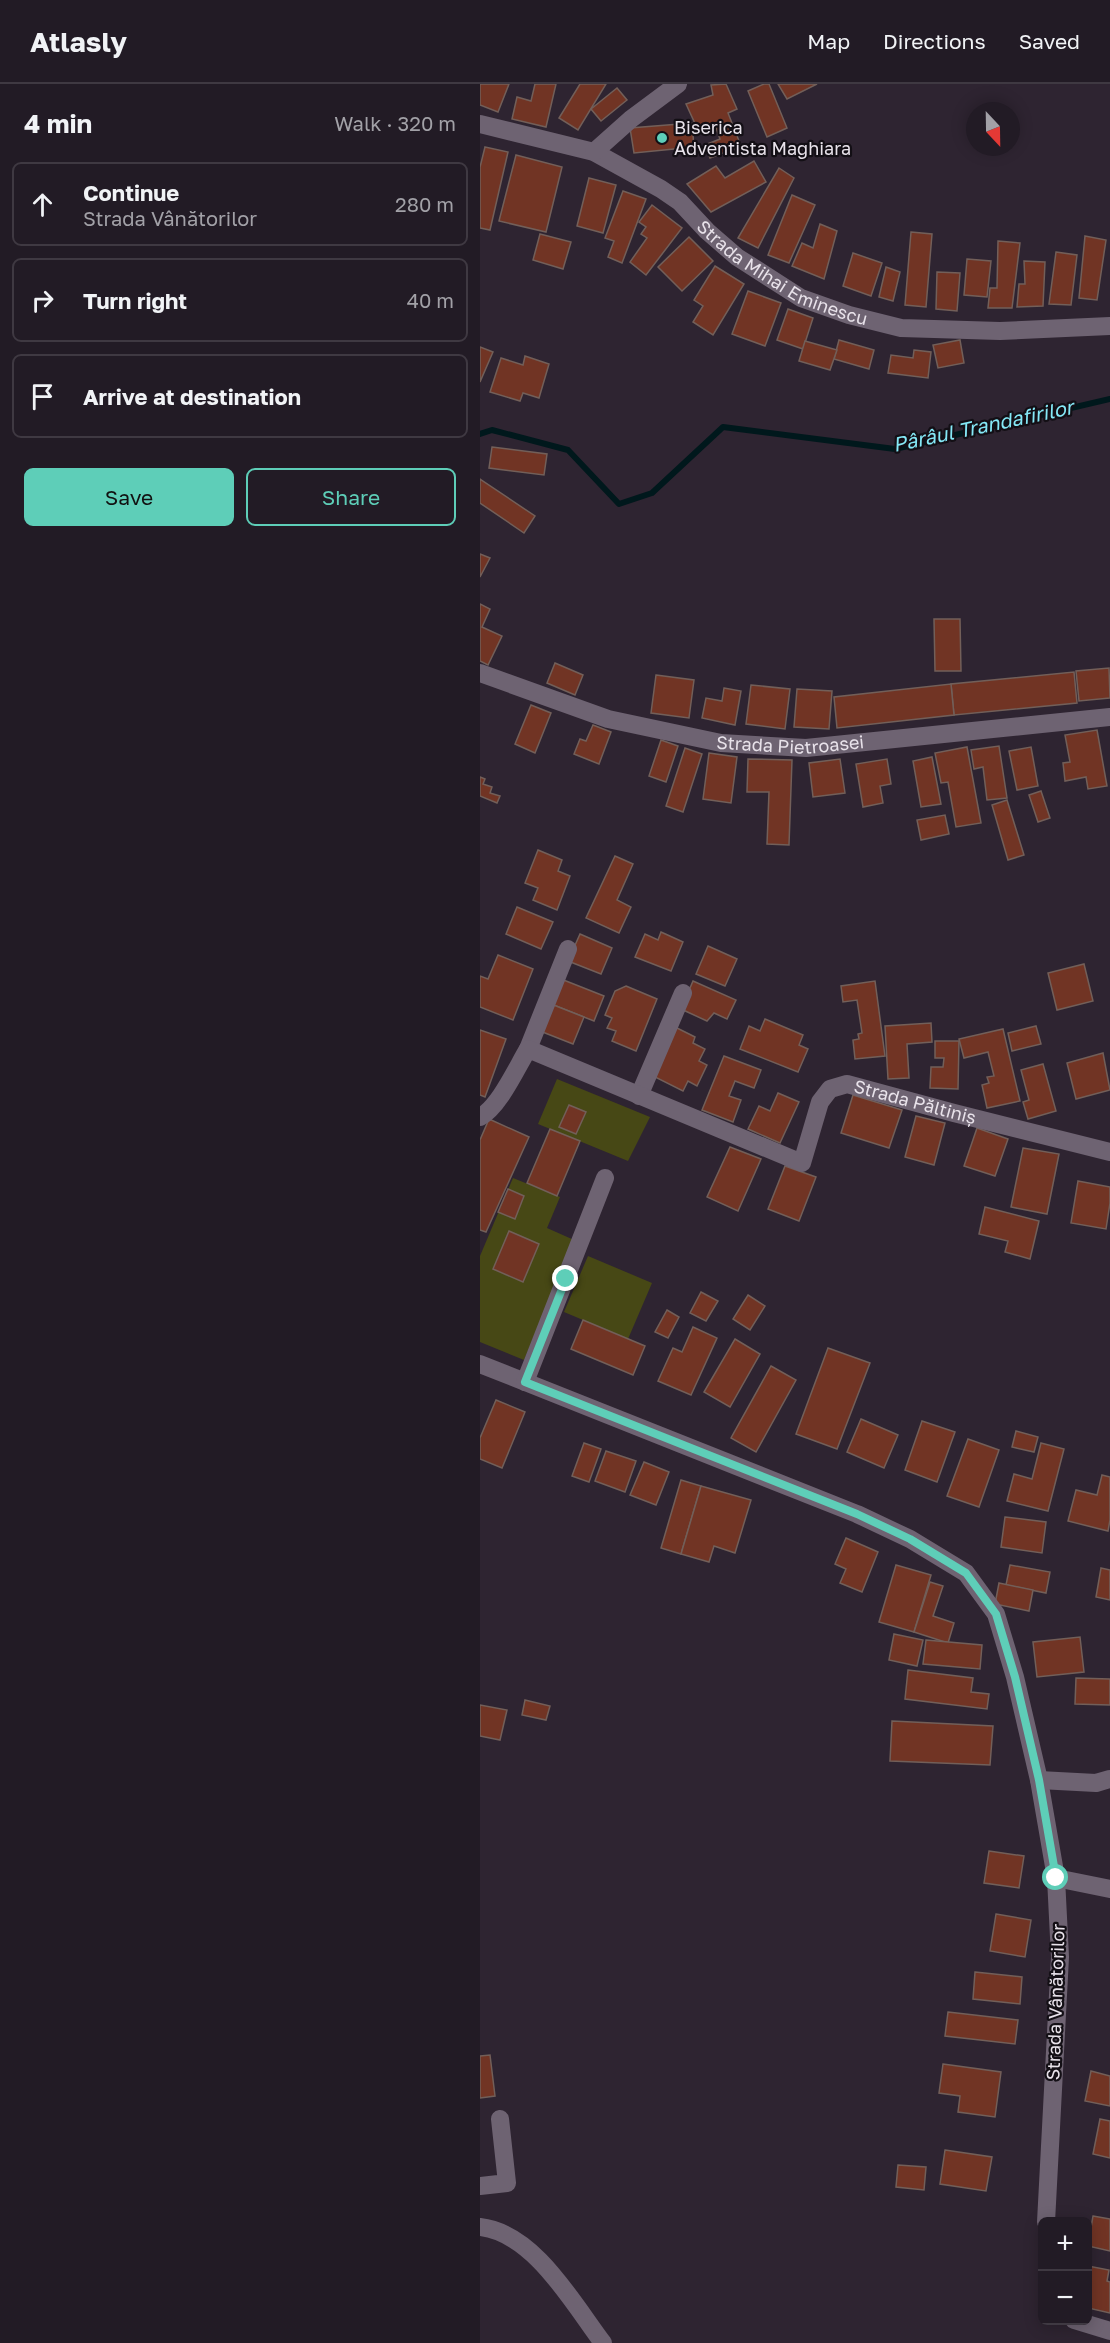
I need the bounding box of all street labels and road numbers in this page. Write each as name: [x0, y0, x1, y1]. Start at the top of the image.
street label: Strada Mihai Eminescu: [693, 215, 870, 329]
street label: Strada Pietroasei: [716, 730, 865, 758]
street label: Strada Păltiniș: [852, 1074, 979, 1128]
street label: Strada Vânătorilor: [1041, 1923, 1069, 2081]

